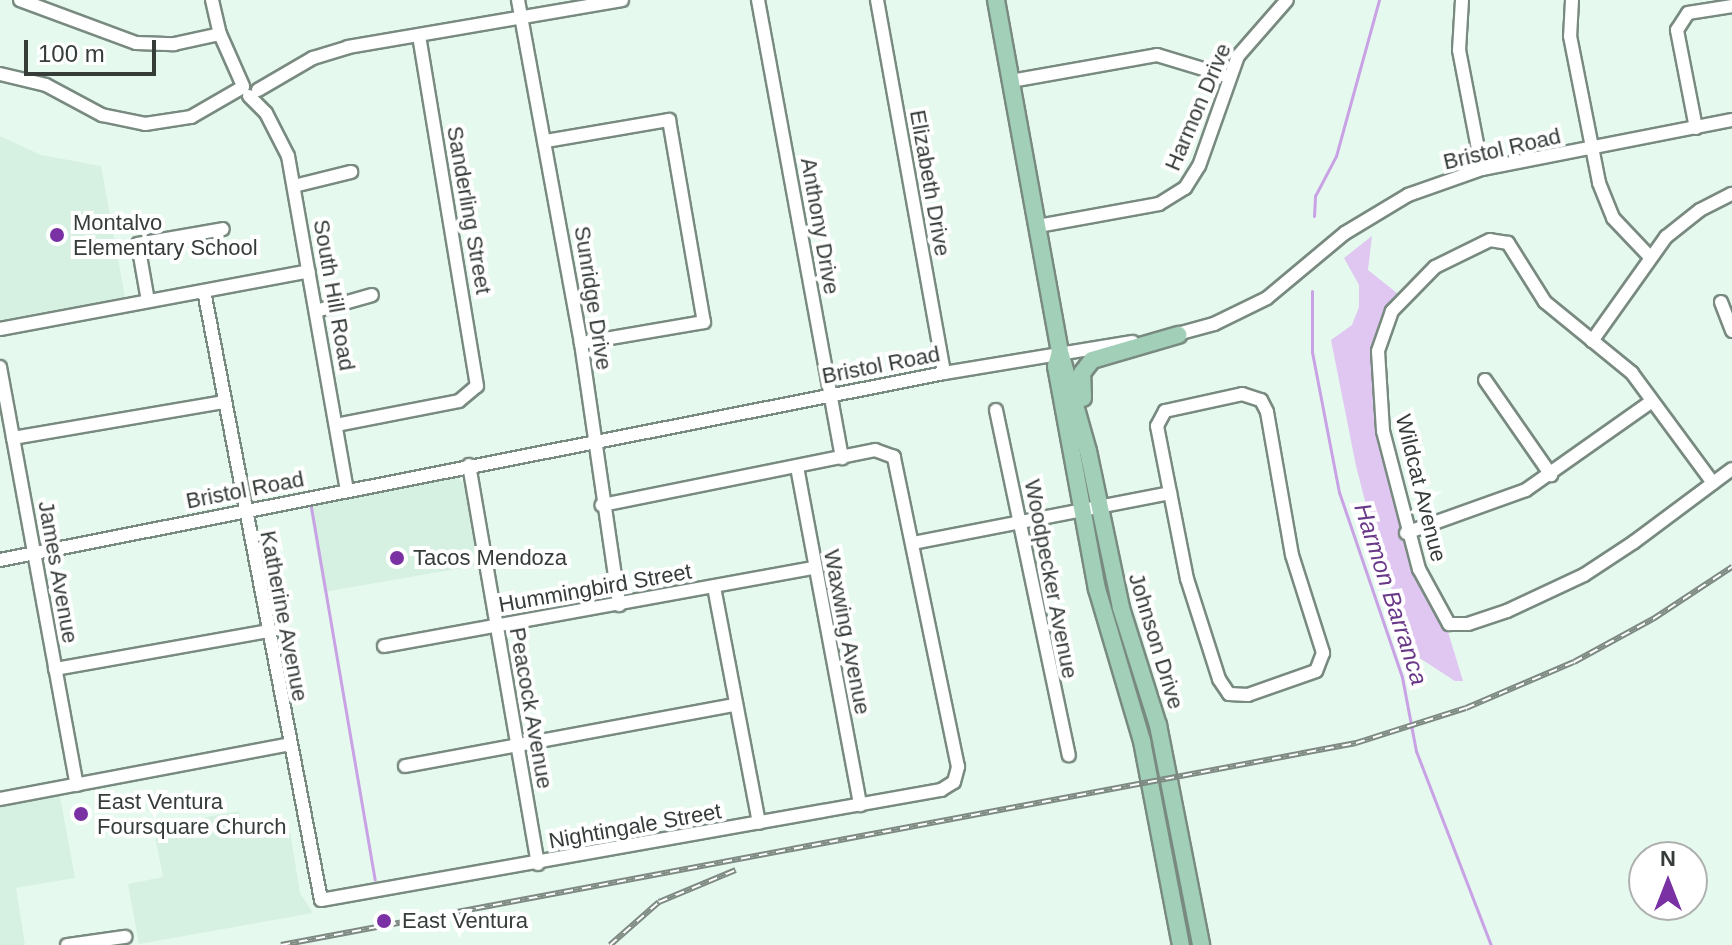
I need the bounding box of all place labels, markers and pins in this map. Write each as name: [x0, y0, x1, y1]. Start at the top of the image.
place label: Montalvo Elementary School: [73, 209, 258, 260]
marker: Montalvo Elementary School: [48, 226, 66, 244]
place label: Tacos Mendoza: [413, 545, 567, 571]
marker: Tacos Mendoza: [388, 549, 406, 567]
place label: East Ventura Foursquare Church: [97, 788, 287, 840]
marker: East Ventura Foursquare Church: [72, 805, 90, 823]
place label: East Ventura: [402, 908, 528, 934]
marker: East Ventura: [373, 910, 395, 932]

